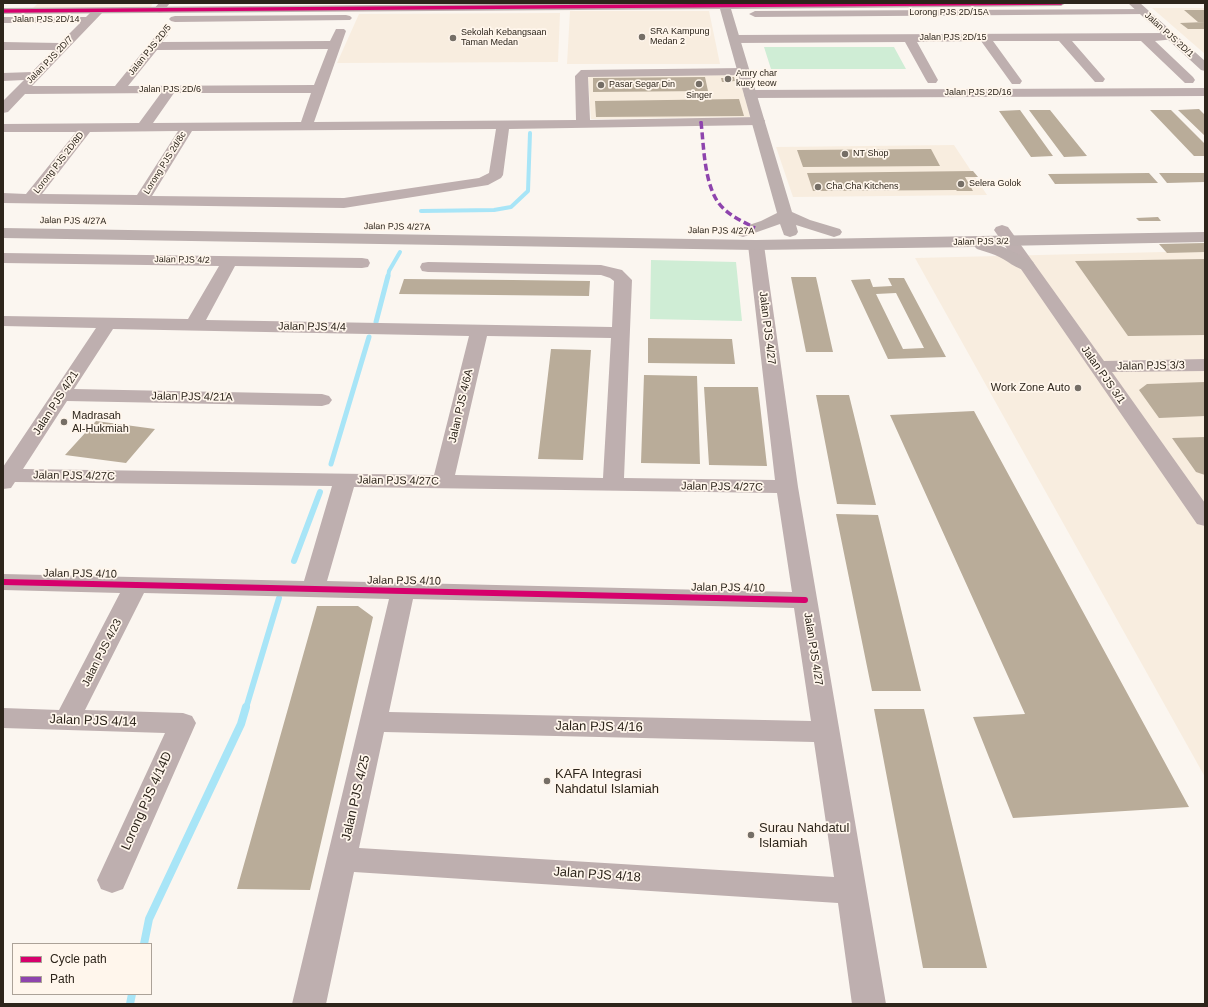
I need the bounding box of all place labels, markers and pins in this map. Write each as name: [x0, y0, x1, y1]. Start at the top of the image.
place label: SRA Kampung Medan 2: [650, 27, 710, 48]
place label: Sekolah Kebangsaan Taman Medan: [461, 28, 547, 49]
marker: SRA Kampung Medan 2: [637, 32, 647, 42]
marker: Sekolah Kebangsaan Taman Medan: [448, 33, 458, 43]
place label: Amry char kuey teow: [736, 69, 777, 90]
marker: Amry char kuey teow: [723, 74, 733, 84]
marker: Singer: [694, 79, 704, 89]
marker: Pasar Segar Din: [596, 80, 606, 90]
place label: Pasar Segar Din: [609, 80, 675, 90]
place label: Singer: [686, 91, 712, 101]
marker: NT Shop: [840, 149, 850, 159]
place label: NT Shop: [853, 149, 889, 159]
marker: Selera Golok: [956, 179, 966, 189]
place label: Selera Golok: [969, 179, 1021, 189]
marker: Cha Cha Kitchens: [813, 182, 823, 192]
place label: Cha Cha Kitchens: [826, 182, 899, 192]
place label: Work Zone Auto: [991, 381, 1070, 395]
marker: Work Zone Auto: [1073, 383, 1083, 393]
place label: Madrasah Al-Hukmiah: [72, 409, 129, 435]
marker: Madrasah Al-Hukmiah: [59, 417, 69, 427]
place label: KAFA Integrasi Nahdatul Islamiah: [555, 766, 659, 797]
marker: KAFA Integrasi Nahdatul Islamiah: [542, 776, 552, 786]
place label: Surau Nahdatul Islamiah: [759, 820, 849, 851]
marker: Surau Nahdatul Islamiah: [746, 830, 756, 840]

